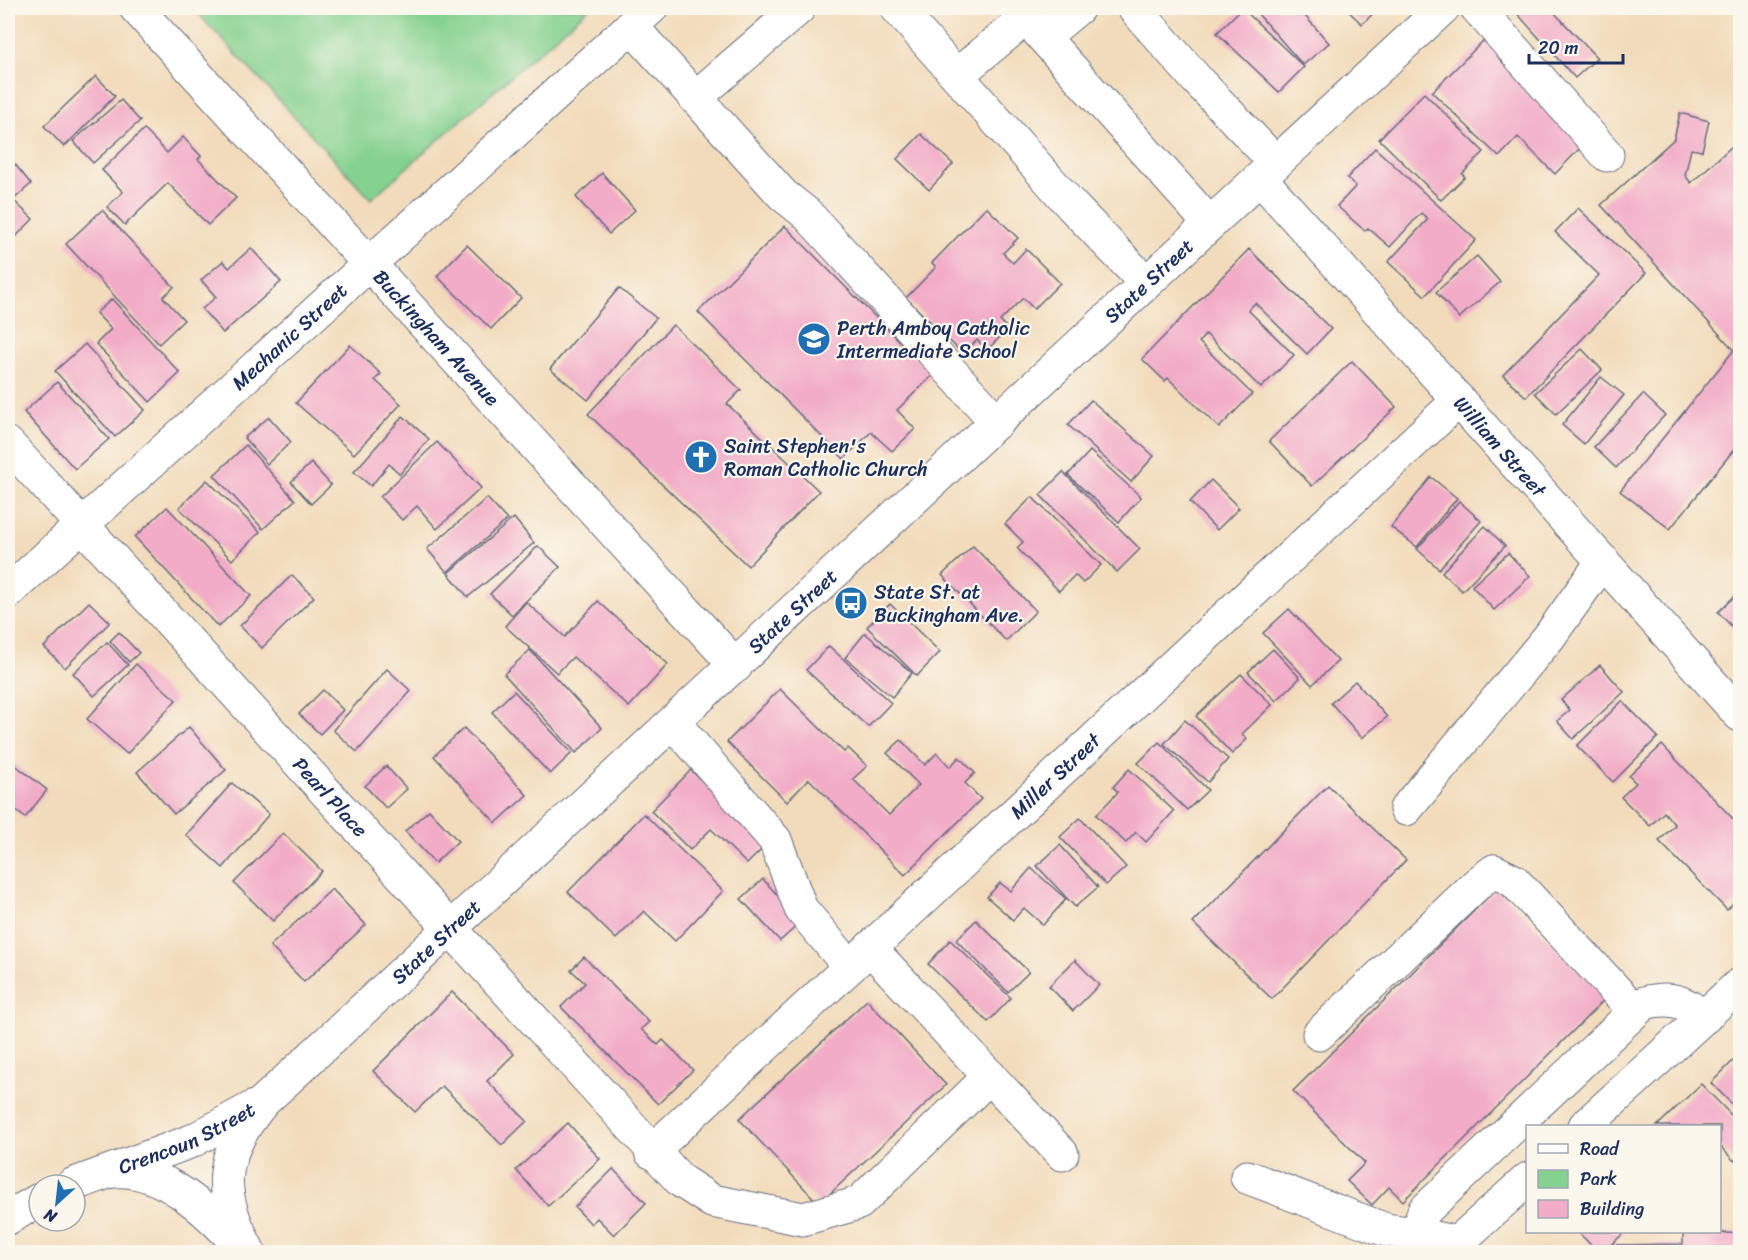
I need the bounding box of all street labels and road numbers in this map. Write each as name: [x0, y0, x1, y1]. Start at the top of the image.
street label: State Street: [1096, 230, 1203, 332]
street label: Buckingham Avenue: [364, 261, 508, 415]
street label: Mechanic Street: [223, 274, 356, 399]
street label: William Street: [1444, 388, 1555, 506]
street label: State Street: [739, 560, 846, 663]
street label: Miller Street: [1002, 724, 1110, 828]
street label: Pearl Place: [284, 749, 376, 846]
street label: State Street: [383, 891, 490, 993]
street label: Crencoun Street: [113, 1092, 262, 1185]

